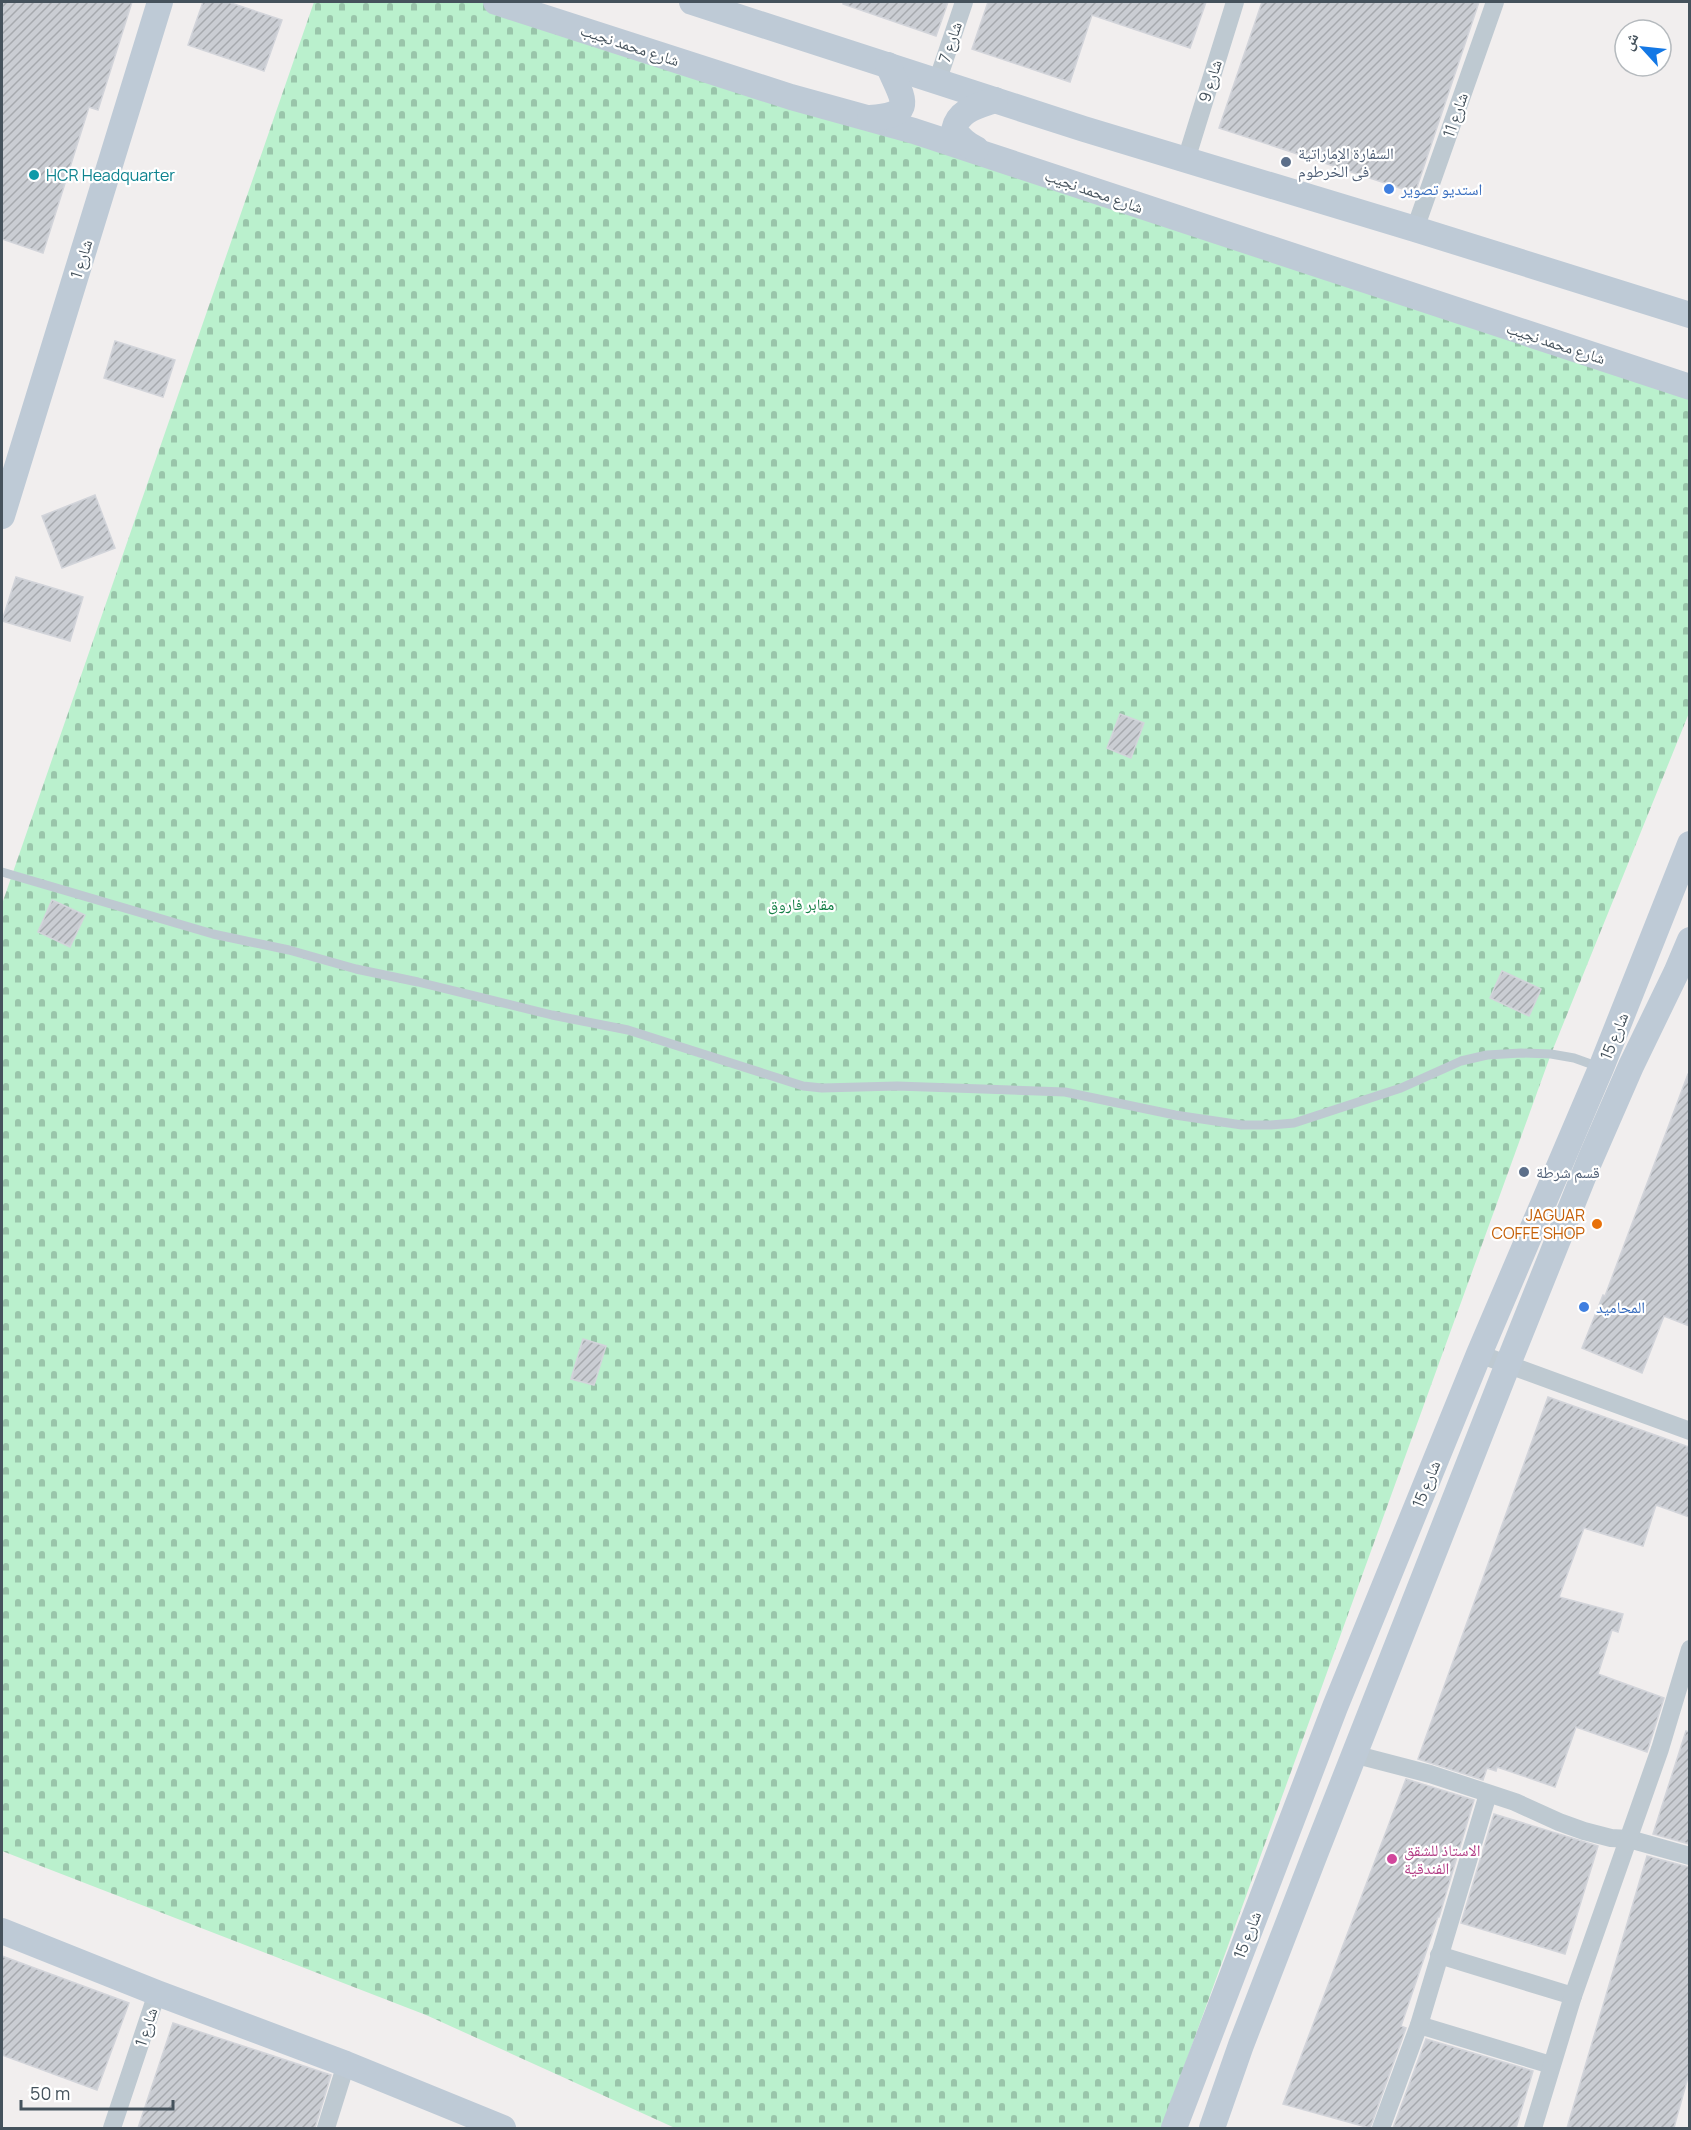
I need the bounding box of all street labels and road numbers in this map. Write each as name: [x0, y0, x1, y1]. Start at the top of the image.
street label: شارع محمد نجيب: [578, 19, 682, 71]
street label: شارع 7: [933, 19, 967, 65]
street label: شارع 9: [1193, 57, 1227, 105]
street label: شارع 11: [1437, 90, 1473, 140]
street label: شارع محمد نجيب: [1042, 164, 1146, 218]
street label: شارع 1: [65, 237, 97, 281]
street label: شارع محمد نجيب: [1504, 317, 1608, 369]
street label: شارع 15: [1595, 1009, 1633, 1063]
street label: شارع 15: [1407, 1457, 1445, 1511]
street label: شارع 15: [1228, 1908, 1266, 1962]
street label: شارع 1: [129, 2005, 163, 2049]

